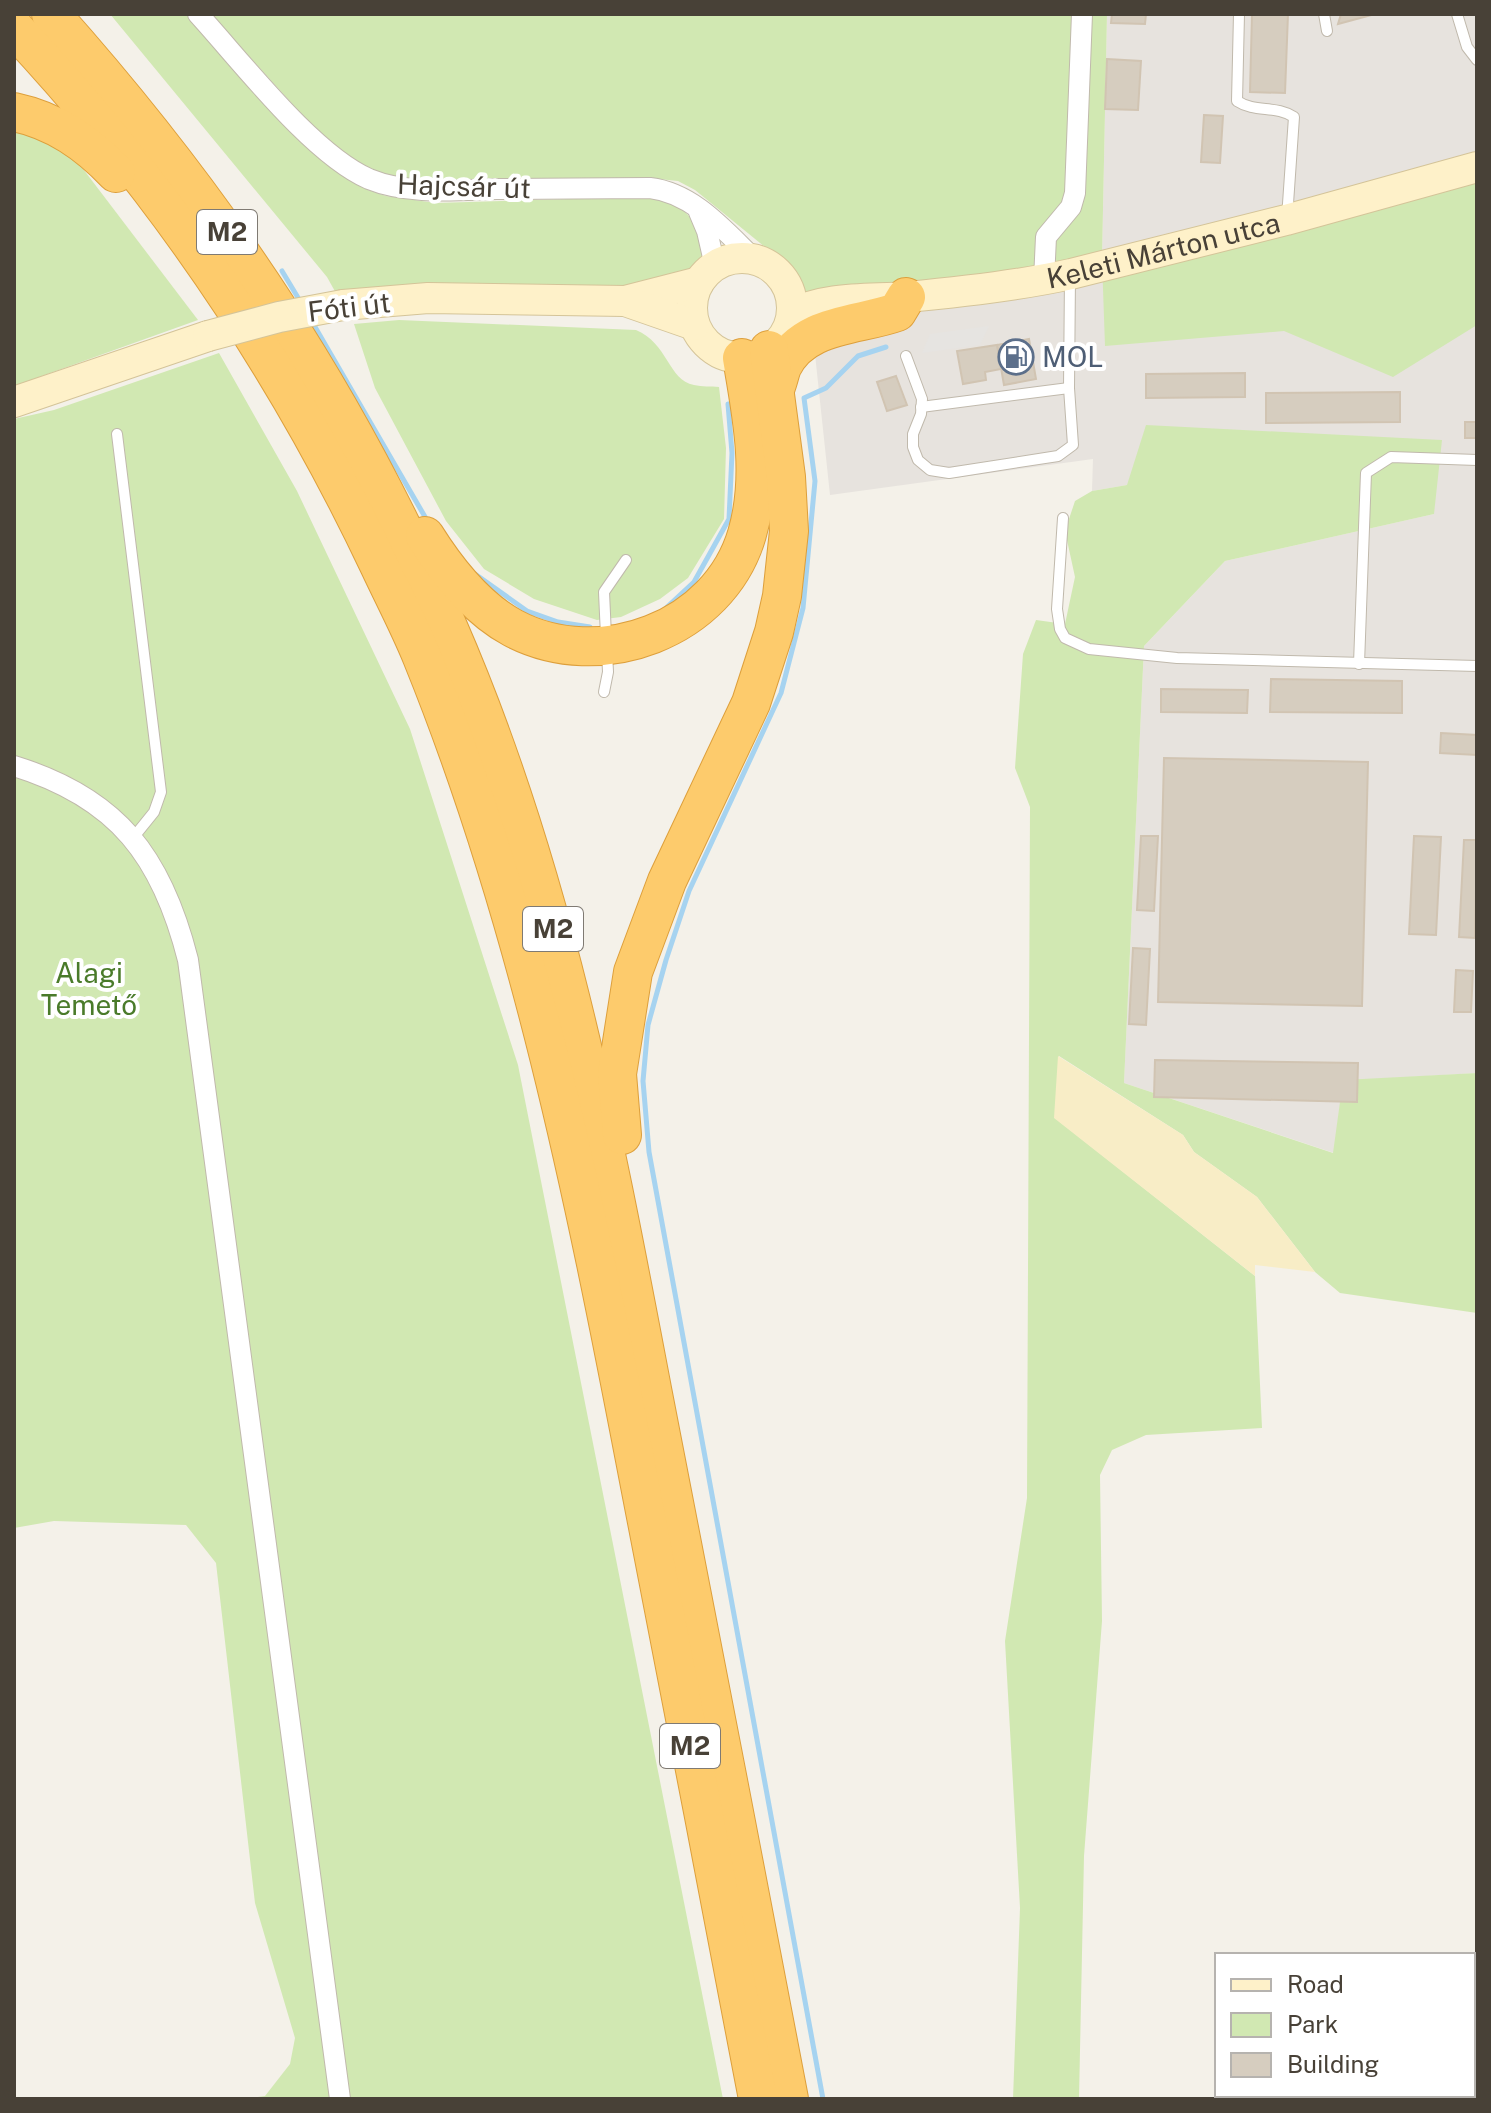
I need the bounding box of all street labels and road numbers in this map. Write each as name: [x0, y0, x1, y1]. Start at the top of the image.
street label: Hajcsár út: [397, 167, 532, 204]
street label: Keleti Márton utca: [1044, 205, 1283, 295]
road number: M2: [197, 210, 257, 254]
street label: Fóti út: [306, 285, 392, 328]
road number: M2: [523, 907, 583, 951]
road number: M2: [660, 1724, 720, 1768]

